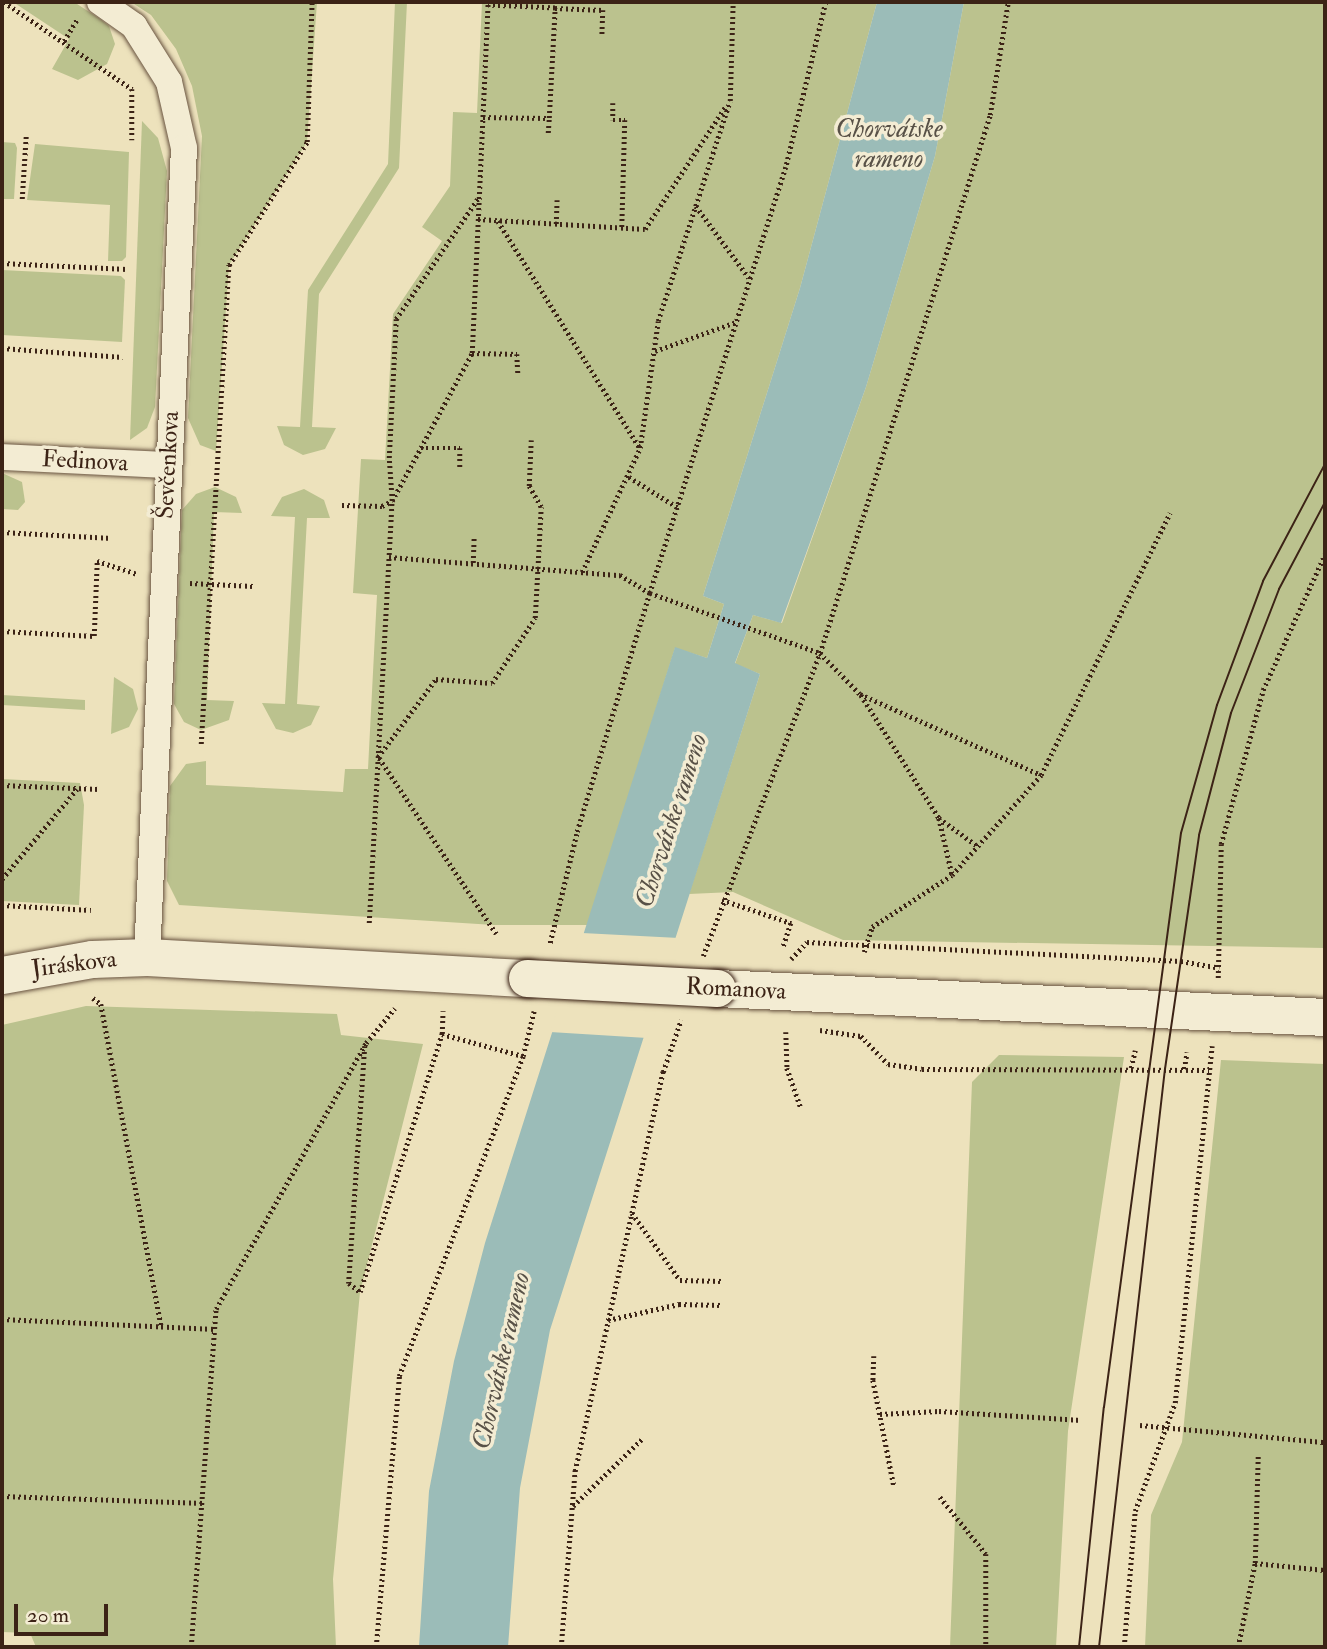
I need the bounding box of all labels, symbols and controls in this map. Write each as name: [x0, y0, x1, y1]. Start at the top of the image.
water label: Chorvátske rameno: [835, 114, 943, 176]
street label: Ševčenkova: [151, 410, 185, 520]
street label: Fedinova: [41, 444, 129, 478]
water label: Chorvátske rameno: [629, 730, 715, 912]
street label: Jiráskova: [30, 944, 118, 984]
street label: Romanova: [685, 972, 787, 1006]
water label: Chorvátske rameno: [466, 1269, 538, 1453]
scale bar: [18, 1590, 112, 1634]
text: 20 m: [27, 1602, 69, 1629]

